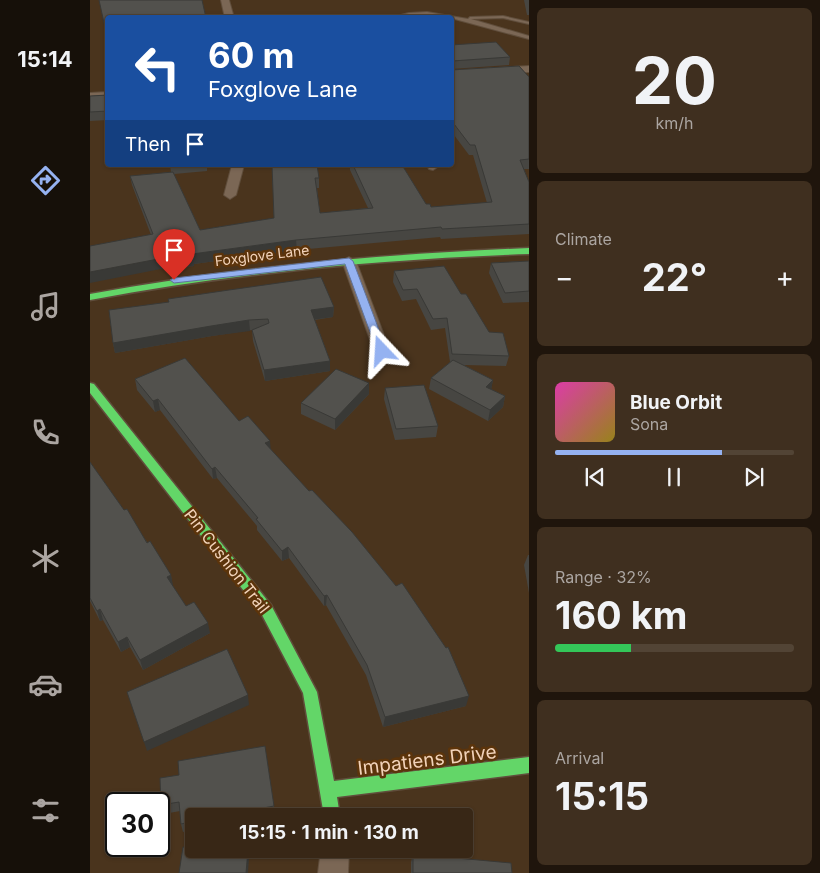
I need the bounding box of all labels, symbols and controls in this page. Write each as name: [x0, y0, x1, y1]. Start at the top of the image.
text: 60 m: [208, 34, 295, 76]
icon: left: [125, 35, 190, 100]
text: 20: [632, 41, 717, 120]
text: 15:14: [17, 46, 73, 72]
text: Foxglove Lane: [208, 76, 357, 102]
text: km/h: [655, 113, 694, 133]
icon: arrive: [181, 130, 209, 158]
text: Then: [125, 133, 171, 156]
icon: directions: [28, 163, 63, 198]
pin: [153, 229, 195, 280]
text: Climate: [555, 229, 612, 249]
icon: arrive: [160, 236, 188, 264]
street label: Foxglove Lane: [214, 241, 310, 269]
text: 22°: [642, 254, 707, 300]
text: −: [555, 260, 574, 294]
text: +: [775, 260, 794, 294]
icon: music: [28, 289, 63, 324]
position arrow: [355, 324, 407, 376]
text: Blue Orbit: [630, 391, 722, 414]
text: Sona: [630, 414, 668, 434]
icon: phone: [28, 415, 63, 450]
icon: previous: [581, 463, 609, 491]
icon: pause: [660, 463, 688, 491]
icon: next: [740, 463, 768, 491]
street label: Pin Cushion Trail: [180, 505, 274, 617]
icon: climate: [28, 541, 63, 576]
text: Range · 32%: [555, 567, 652, 587]
text: 160 km: [555, 592, 687, 638]
icon: car: [28, 667, 63, 702]
street label: Impatiens Drive: [356, 740, 498, 780]
text: Arrival: [555, 748, 604, 768]
text: 15:15: [555, 773, 649, 819]
speed limit sign: 30: [105, 792, 170, 857]
icon: filters: [28, 793, 63, 828]
text: 15:15 · 1 min · 130 m: [239, 821, 419, 844]

